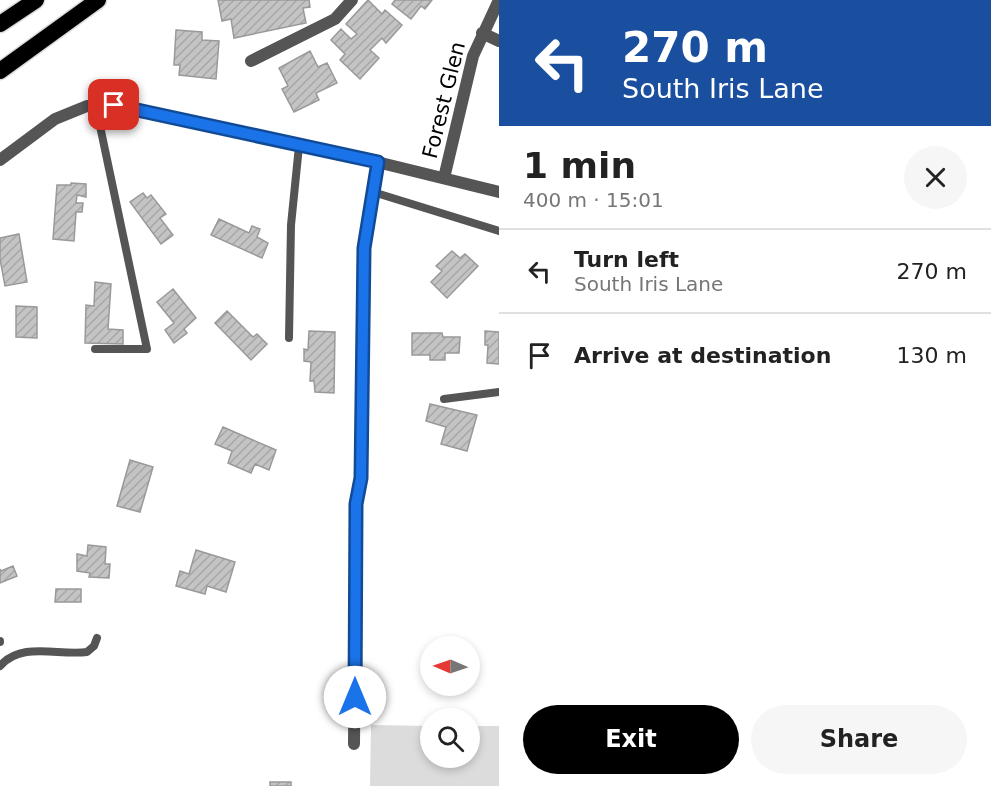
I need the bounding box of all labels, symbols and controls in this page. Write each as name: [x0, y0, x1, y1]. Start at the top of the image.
text: 270 m: [622, 23, 768, 72]
icon: left: [523, 24, 601, 102]
street label: Forest Glen: [418, 39, 470, 161]
text: South Iris Lane: [622, 73, 824, 104]
pin: [88, 79, 139, 130]
icon: arrive: [97, 88, 130, 121]
text: 1 min: [523, 145, 636, 186]
button: close: [904, 146, 967, 209]
text: 400 m · 15:01: [523, 188, 664, 212]
text: Turn left: [574, 247, 679, 272]
icon: left: [523, 255, 556, 288]
text: 270 m: [897, 259, 967, 284]
text: South Iris Lane: [574, 272, 723, 296]
icon: arrive: [523, 339, 556, 372]
text: Arrive at destination: [574, 343, 831, 368]
text: 130 m: [897, 343, 967, 368]
north arrow: [420, 636, 480, 696]
map controls: [420, 636, 480, 768]
position arrow: [323, 665, 387, 729]
button: Exit: [523, 705, 739, 774]
button: Share: [751, 705, 967, 774]
button: search: [420, 708, 480, 768]

